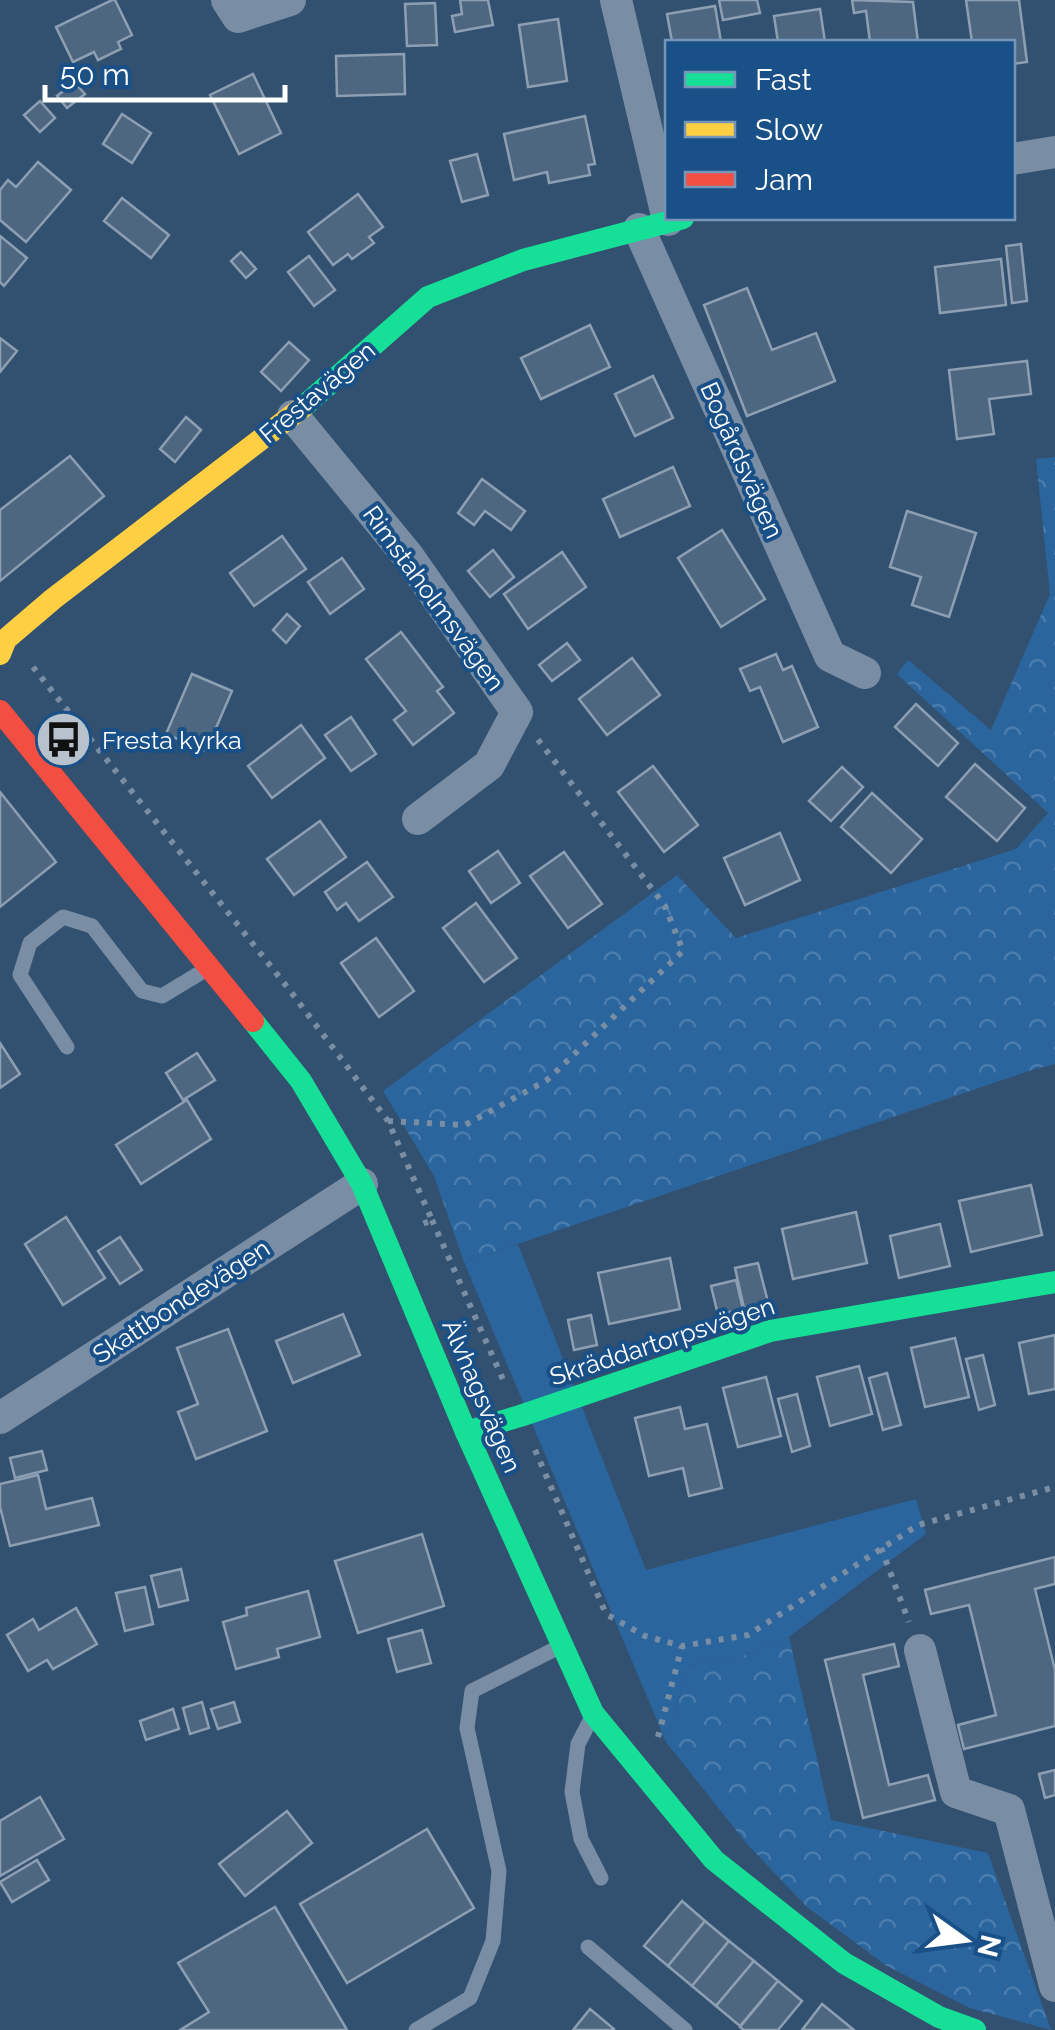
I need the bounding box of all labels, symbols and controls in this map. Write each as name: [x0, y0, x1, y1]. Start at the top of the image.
scale bar: [45, 40, 285, 102]
legend: [665, 40, 1015, 220]
text: 50 m: [60, 57, 130, 92]
text: Fast: [755, 62, 812, 97]
text: Slow: [755, 112, 823, 147]
text: Jam: [755, 162, 813, 197]
street label: Frestavägen: [253, 335, 381, 449]
street label: Bogårdsvägen: [694, 377, 790, 543]
street label: Rimstaholmsvägen: [357, 500, 511, 696]
bus stop icon: Fresta kyrka: [33, 710, 93, 770]
place label: Fresta kyrka: [102, 725, 242, 755]
street label: Skattbondevägen: [87, 1233, 275, 1369]
street label: Skräddartorpsvägen: [546, 1290, 778, 1392]
street label: Älvhagsvägen: [436, 1315, 528, 1477]
north arrow: [915, 1890, 1015, 1990]
text: N: [970, 1932, 1007, 1960]

